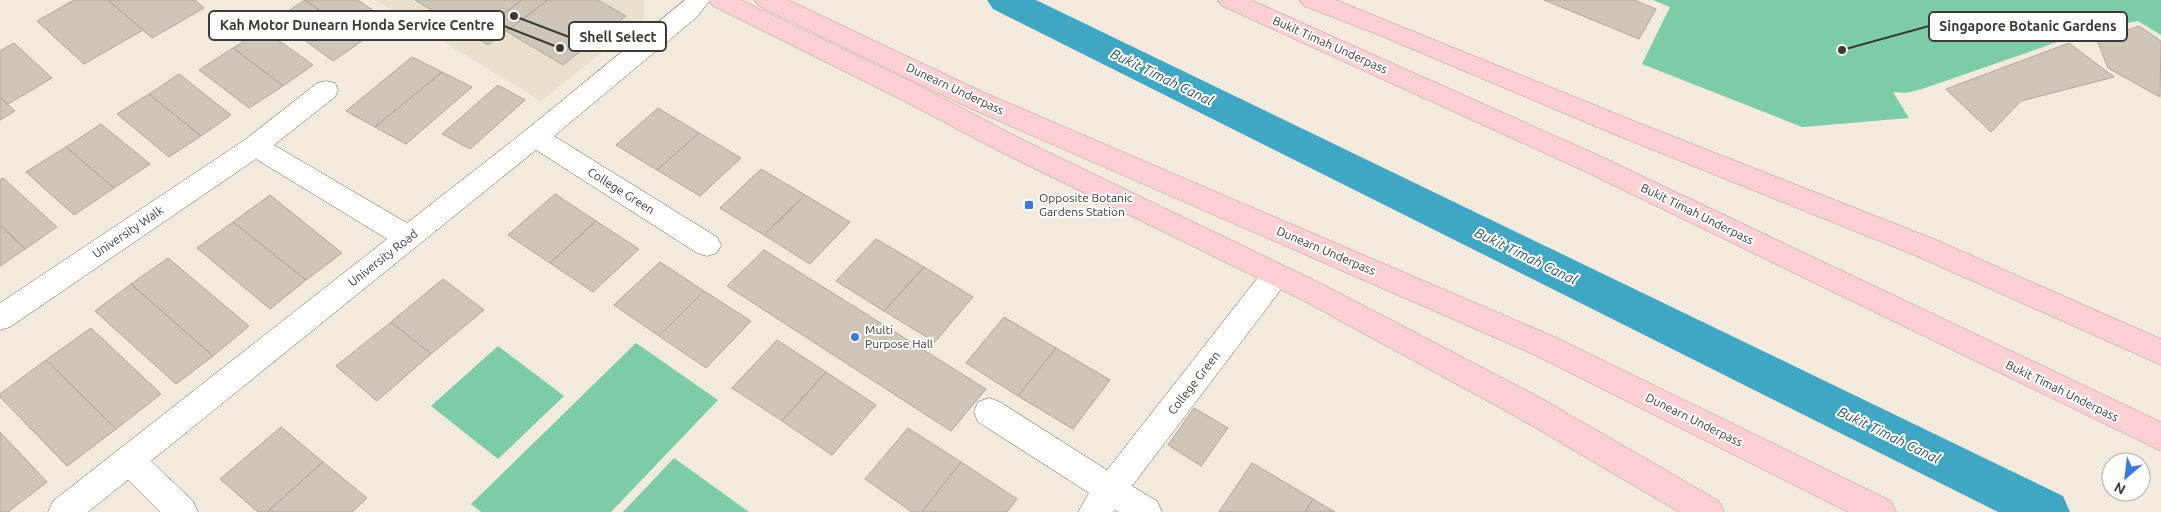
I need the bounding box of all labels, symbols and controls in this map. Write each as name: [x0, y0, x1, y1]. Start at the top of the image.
callout: Kah Motor Dunearn Honda Service Centre: [209, 11, 504, 40]
callout: Singapore Botanic Gardens: [1929, 12, 2127, 41]
street label: Bukit Timah Underpass: [1271, 13, 1389, 76]
text: Kah Motor Dunearn Honda Service Centre: [220, 17, 494, 33]
text: Singapore Botanic Gardens: [1939, 18, 2117, 34]
callout: Shell Select: [569, 22, 666, 51]
text: Shell Select: [579, 29, 657, 45]
water label: Bukit Timah Canal: [1108, 45, 1216, 109]
street label: Dunearn Underpass: [904, 60, 1006, 117]
street label: College Green: [586, 165, 657, 216]
street label: Bukit Timah Underpass: [1639, 181, 1756, 247]
place label: Opposite Botanic Gardens Station: [1039, 191, 1133, 218]
marker: Opposite Botanic Gardens Station: [1023, 199, 1035, 211]
street label: University Walk: [90, 203, 166, 260]
street label: Dunearn Underpass: [1275, 224, 1378, 277]
water label: Bukit Timah Canal: [1472, 224, 1580, 288]
street label: University Road: [346, 227, 420, 289]
place label: Multi Purpose Hall: [865, 323, 933, 350]
marker: Multi Purpose Hall: [849, 331, 861, 343]
street label: College Green: [1165, 349, 1222, 417]
street label: Bukit Timah Underpass: [2004, 358, 2121, 424]
street label: Dunearn Underpass: [1644, 390, 1745, 449]
water label: Bukit Timah Canal: [1835, 403, 1943, 467]
north arrow: [2101, 452, 2151, 502]
text: N: [2112, 479, 2128, 498]

